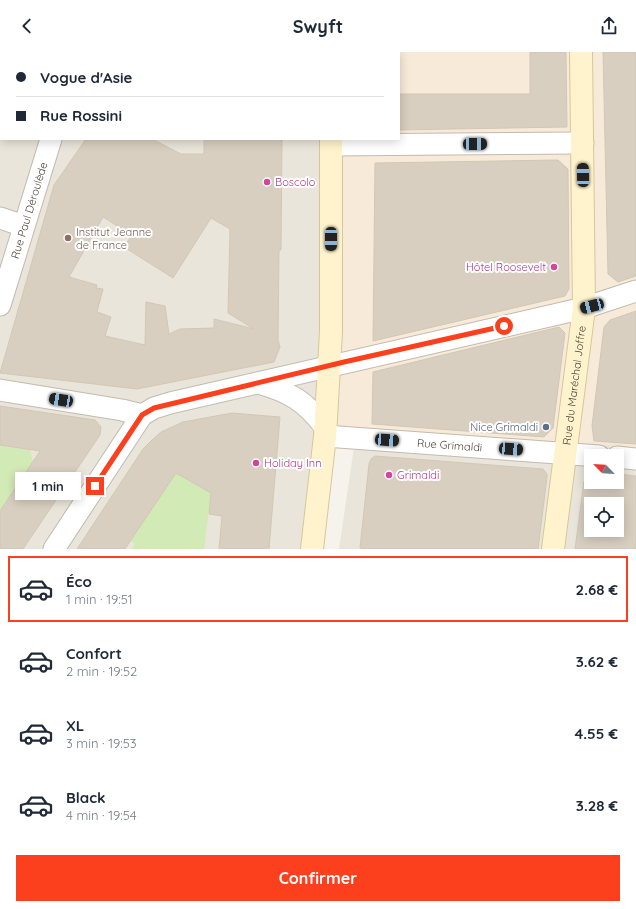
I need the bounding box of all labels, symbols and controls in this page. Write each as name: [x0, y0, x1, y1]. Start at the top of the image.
icon: back: [16, 15, 38, 37]
text: Swyft: [293, 15, 343, 38]
icon: share: [598, 15, 620, 37]
text: Vogue d'Asie: [40, 68, 132, 87]
text: Rue Rossini: [40, 106, 122, 125]
car: [463, 138, 487, 150]
street label: Rue Paul Déroulède: [8, 160, 50, 260]
car: [577, 163, 589, 187]
place label: Boscolo: [275, 175, 316, 189]
marker: Boscolo: [262, 177, 272, 187]
place label: Institut Jeanne de France: [76, 225, 151, 252]
car: [325, 227, 337, 251]
marker: Institut Jeanne de France: [63, 233, 73, 243]
place label: Hôtel Roosevelt: [466, 260, 546, 274]
marker: Hôtel Roosevelt: [549, 262, 559, 272]
car: [579, 297, 605, 315]
route start: [495, 317, 513, 335]
street label: Rue du Maréchal Joffre: [559, 325, 589, 446]
car: [48, 392, 74, 408]
place label: Nice Grimaldi: [470, 420, 538, 434]
marker: Nice Grimaldi: [541, 422, 551, 432]
car: [375, 433, 399, 447]
street label: Rue Grimaldi: [417, 436, 483, 454]
car: [499, 442, 523, 456]
north arrow: [584, 449, 624, 489]
map controls: [584, 449, 624, 537]
place label: Holiday Inn: [264, 456, 322, 470]
marker: Holiday Inn: [251, 458, 261, 468]
place label: Grimaldi: [397, 468, 439, 482]
marker: Grimaldi: [384, 470, 394, 480]
callout: 1 min: [15, 472, 81, 500]
route end: [86, 477, 104, 495]
text: 1 min: [32, 478, 64, 494]
button: locate: [584, 497, 624, 537]
icon: car: [18, 571, 54, 607]
text: Éco: [66, 572, 92, 591]
text: 2.68 €: [576, 580, 618, 599]
text: 1 min · 19:51: [66, 591, 133, 607]
icon: car: [18, 643, 54, 679]
text: Confort: [66, 644, 122, 663]
text: 3.62 €: [576, 652, 618, 671]
text: 2 min · 19:52: [66, 663, 137, 679]
icon: car: [18, 715, 54, 751]
text: XL: [66, 716, 84, 735]
text: 4.55 €: [575, 724, 618, 743]
text: 3 min · 19:53: [66, 735, 137, 751]
icon: car: [18, 787, 54, 823]
text: Black: [66, 788, 106, 807]
text: 3.28 €: [576, 796, 618, 815]
text: 4 min · 19:54: [66, 807, 137, 823]
button: Confirmer: [16, 855, 620, 901]

